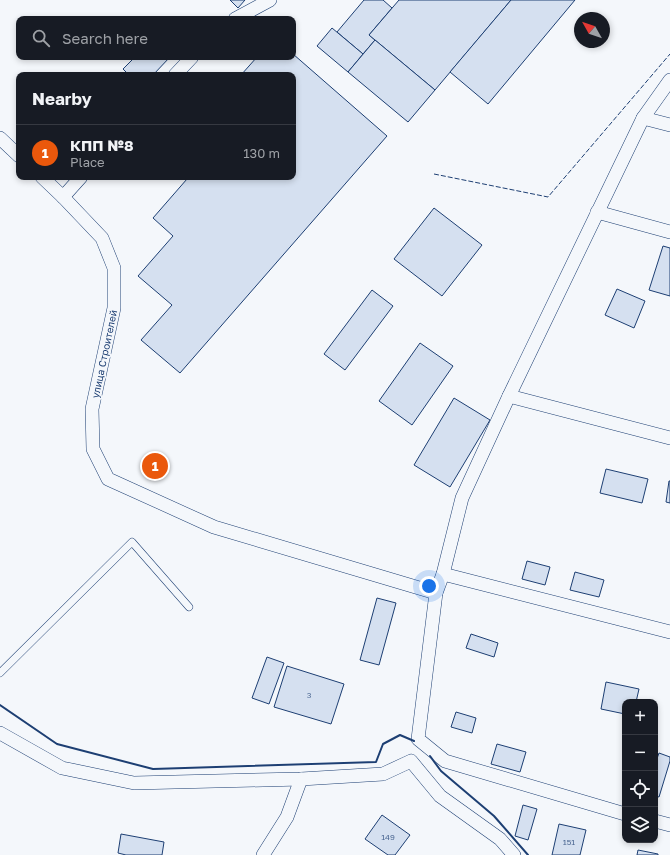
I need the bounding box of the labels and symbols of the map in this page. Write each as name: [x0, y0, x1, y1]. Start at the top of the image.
north arrow: [574, 12, 610, 48]
street label: улица Строителей: [89, 309, 119, 399]
pin: 1: [142, 451, 168, 481]
your location: [419, 576, 439, 596]
house number: 3: [307, 690, 312, 700]
house number: 149: [381, 832, 395, 842]
house number: 151: [563, 837, 575, 847]

